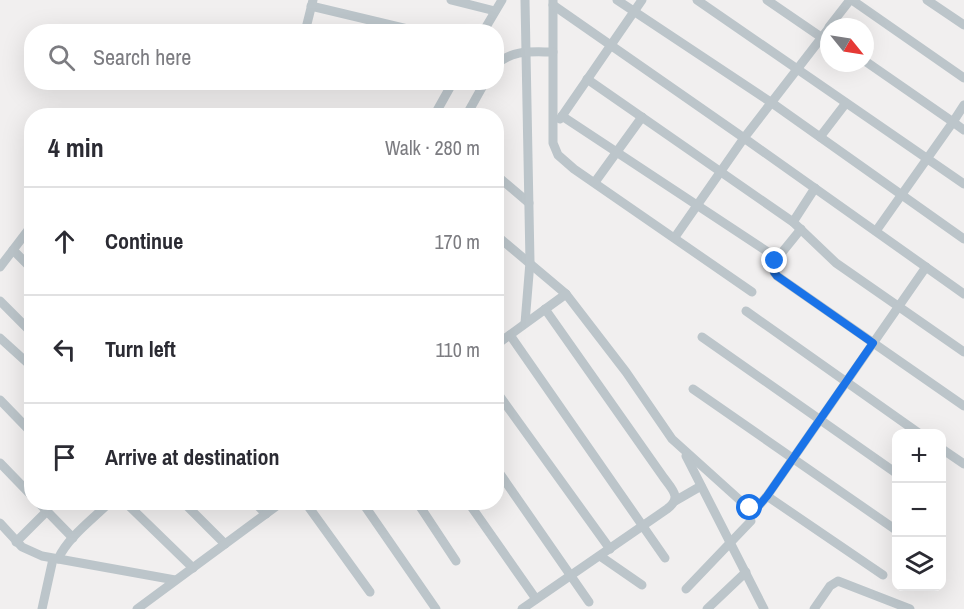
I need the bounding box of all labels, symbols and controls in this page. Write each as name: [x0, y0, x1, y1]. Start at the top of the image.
north arrow: [820, 18, 874, 72]
search box: [24, 24, 504, 90]
icon: search: [45, 41, 78, 74]
text: Search here: [93, 42, 191, 72]
text: 4 min: [48, 130, 104, 165]
text: Walk · 280 m: [385, 134, 480, 161]
icon: ahead: [48, 225, 81, 258]
text: Continue: [105, 226, 183, 256]
text: 170 m: [434, 228, 480, 255]
route end: [761, 247, 787, 273]
icon: left: [48, 333, 81, 366]
text: Turn left: [105, 334, 176, 364]
text: 110 m: [436, 336, 480, 363]
map controls: [892, 429, 946, 591]
button: +: [892, 429, 946, 483]
icon: arrive: [48, 441, 81, 474]
text: Arrive at destination: [105, 442, 279, 472]
button: −: [892, 483, 946, 537]
route start: [736, 494, 762, 520]
button: layers: [892, 537, 946, 591]

